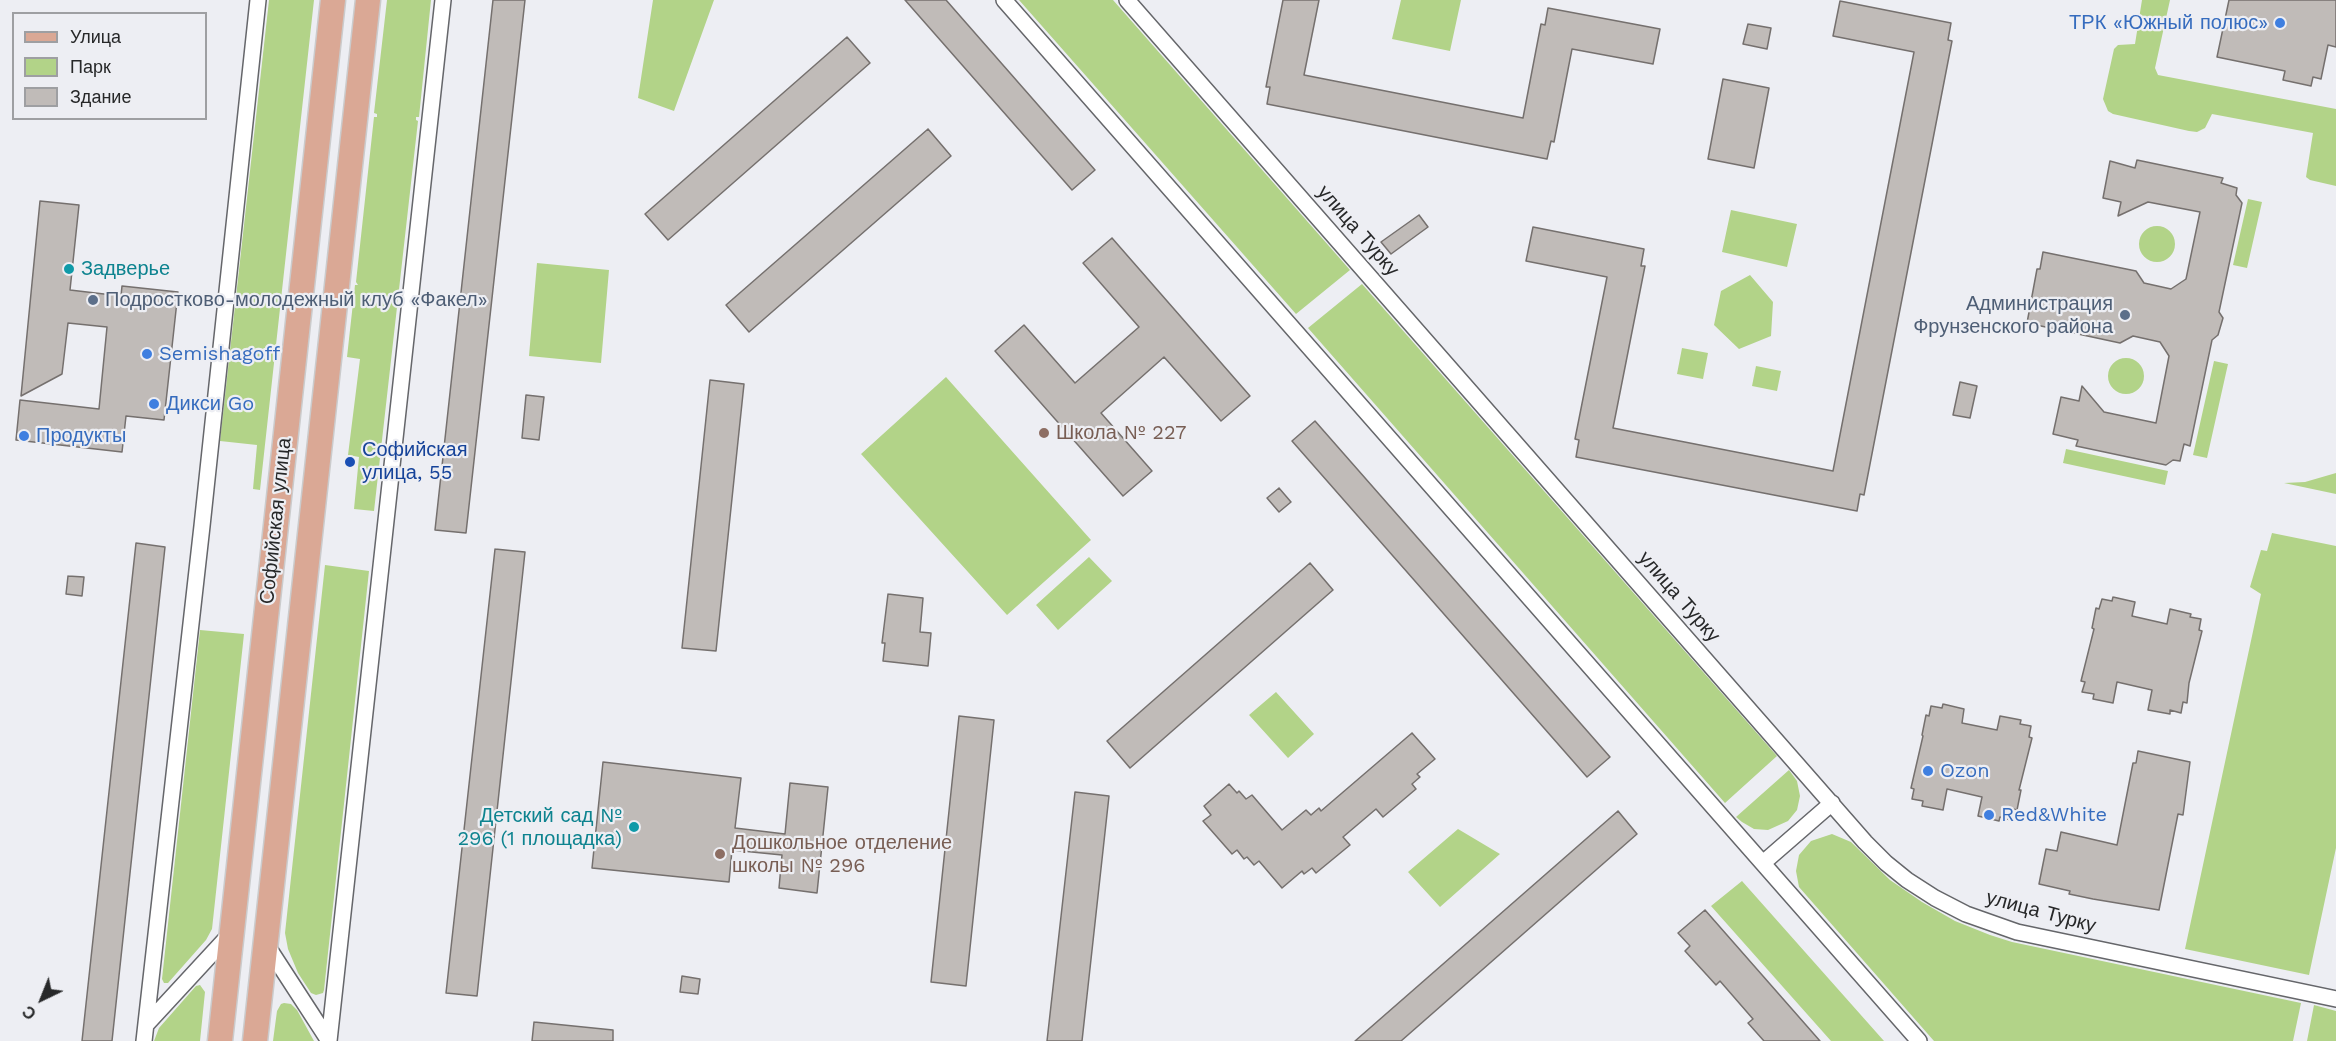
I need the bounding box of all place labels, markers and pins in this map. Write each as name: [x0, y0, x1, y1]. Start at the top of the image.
place label: ТРК «Южный полюс»: [2069, 11, 2268, 35]
marker: ТРК «Южный полюс»: [2273, 16, 2287, 30]
place label: Задверье: [81, 257, 170, 281]
marker: Задверье: [62, 262, 76, 276]
place label: Подростково-молодежный клуб «Факел»: [105, 288, 488, 312]
place label: Администрация Фрунзенского района: [1913, 292, 2113, 339]
marker: Подростково-молодежный клуб «Факел»: [86, 293, 100, 307]
marker: Администрация Фрунзенского района: [2118, 308, 2132, 322]
place label: Semishagoff: [159, 342, 280, 366]
marker: Semishagoff: [140, 347, 154, 361]
place label: Дикси Go: [166, 392, 254, 416]
marker: Дикси Go: [147, 397, 161, 411]
place label: Школа № 227: [1056, 421, 1186, 445]
place label: Продукты: [36, 424, 126, 448]
marker: Школа № 227: [1037, 426, 1051, 440]
marker: Продукты: [17, 429, 31, 443]
place label: Софийская улица, 55: [362, 438, 468, 485]
marker: Софийская улица, 55: [343, 455, 357, 469]
place label: Ozon: [1940, 759, 1990, 783]
marker: Ozon: [1921, 764, 1935, 778]
place label: Red&White: [2001, 803, 2107, 827]
place label: Детский сад № 296 (1 площадка): [457, 804, 622, 851]
marker: Red&White: [1982, 808, 1996, 822]
marker: Детский сад № 296 (1 площадка): [627, 820, 641, 834]
place label: Дошкольное отделение школы № 296: [732, 831, 952, 878]
marker: Дошкольное отделение школы № 296: [713, 847, 727, 861]

